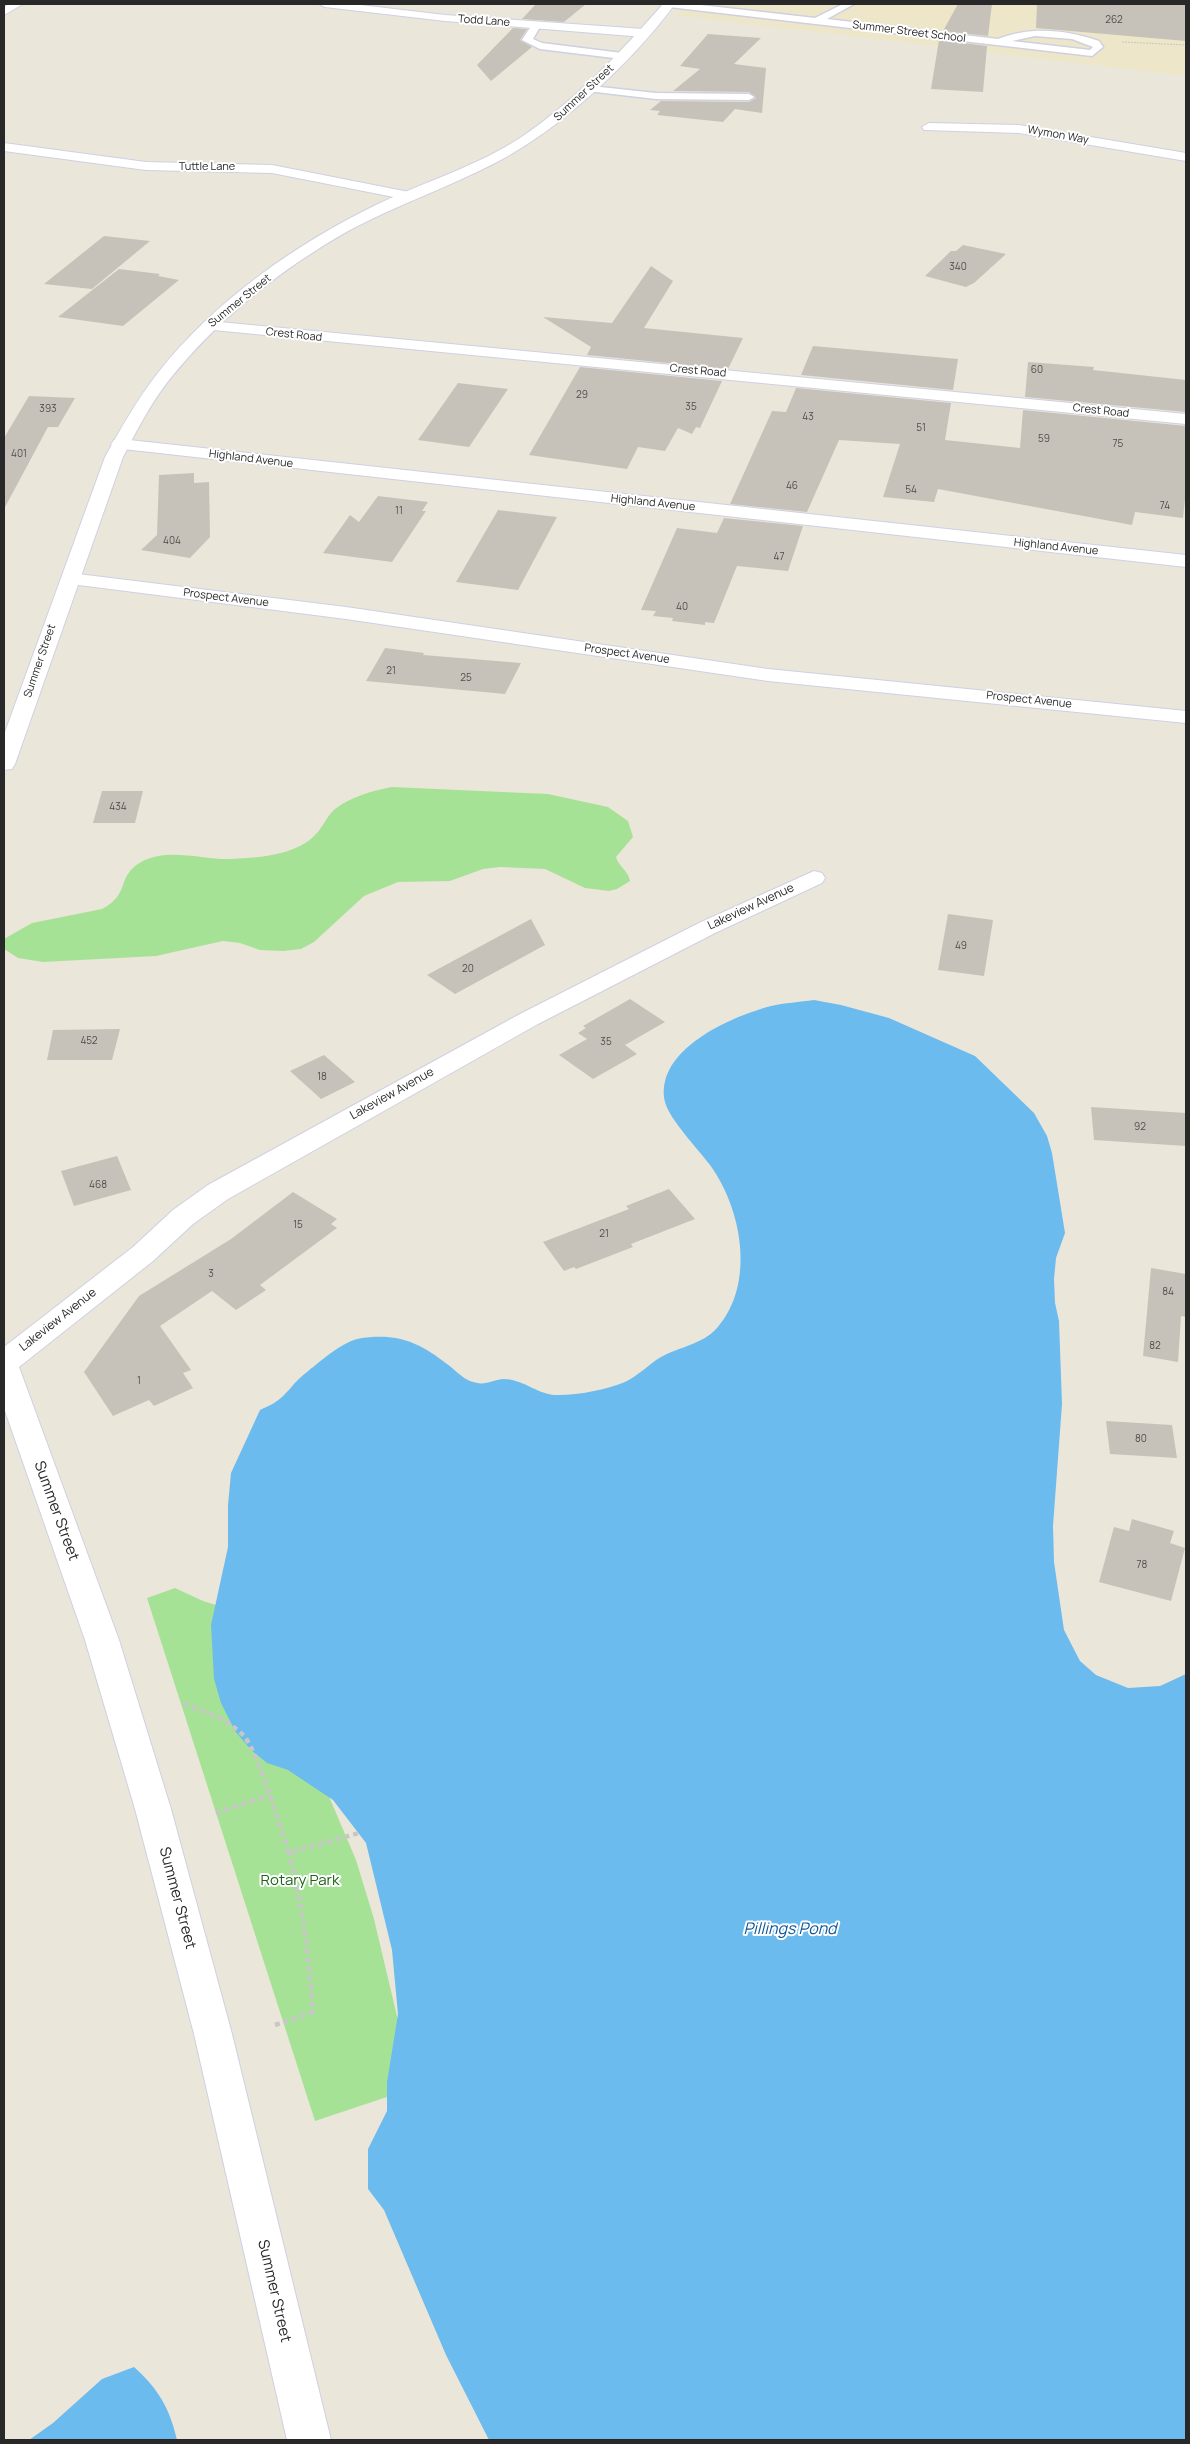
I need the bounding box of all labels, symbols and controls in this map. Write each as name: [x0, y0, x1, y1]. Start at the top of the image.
street label: Todd Lane: [458, 13, 510, 29]
house number: 262: [1105, 14, 1123, 26]
street label: Summer Street School: [852, 19, 966, 45]
street label: Summer Street: [551, 62, 617, 124]
street label: Wymon Way: [1026, 123, 1090, 147]
street label: Tuttle Lane: [179, 160, 235, 174]
house number: 340: [949, 261, 967, 273]
street label: Summer Street: [206, 272, 274, 330]
street label: Crest Road: [265, 325, 323, 345]
street label: Crest Road: [669, 362, 727, 380]
house number: 60: [1031, 364, 1043, 376]
house number: 29: [576, 389, 588, 401]
house number: 35: [685, 401, 697, 413]
street label: Crest Road: [1072, 401, 1130, 421]
house number: 393: [39, 403, 57, 415]
house number: 43: [802, 411, 814, 423]
house number: 51: [916, 422, 926, 434]
house number: 59: [1038, 433, 1050, 445]
house number: 75: [1113, 438, 1123, 450]
street label: Highland Avenue: [208, 447, 294, 471]
house number: 401: [11, 448, 27, 460]
house number: 46: [786, 480, 798, 492]
house number: 54: [905, 484, 917, 496]
street label: Highland Avenue: [610, 492, 696, 514]
house number: 74: [1160, 500, 1170, 512]
house number: 11: [395, 505, 403, 517]
house number: 404: [163, 535, 181, 547]
street label: Highland Avenue: [1013, 536, 1099, 558]
house number: 47: [774, 551, 784, 563]
street label: Prospect Avenue: [183, 586, 269, 610]
house number: 40: [676, 601, 688, 613]
street label: Summer Street: [21, 623, 59, 699]
street label: Prospect Avenue: [583, 641, 671, 667]
house number: 21: [386, 665, 396, 677]
house number: 25: [460, 672, 472, 684]
street label: Prospect Avenue: [986, 689, 1072, 711]
house number: 434: [109, 801, 127, 813]
street label: Lakeview Avenue: [705, 881, 797, 933]
house number: 49: [955, 940, 967, 952]
house number: 20: [462, 963, 474, 975]
house number: 452: [80, 1035, 98, 1047]
house number: 35: [600, 1036, 612, 1048]
street label: Lakeview Avenue: [348, 1065, 436, 1123]
house number: 18: [317, 1071, 327, 1083]
house number: 92: [1134, 1121, 1146, 1133]
house number: 468: [89, 1179, 107, 1191]
house number: 15: [293, 1219, 303, 1231]
house number: 21: [599, 1228, 609, 1240]
house number: 3: [208, 1268, 214, 1280]
street label: Lakeview Avenue: [17, 1285, 99, 1355]
house number: 84: [1162, 1286, 1174, 1298]
house number: 82: [1149, 1340, 1161, 1352]
house number: 1: [137, 1375, 141, 1387]
house number: 80: [1135, 1433, 1147, 1445]
street label: Summer Street: [30, 1459, 82, 1563]
house number: 78: [1137, 1559, 1147, 1571]
street label: Summer Street: [155, 1845, 199, 1951]
park label: Rotary Park: [261, 1872, 339, 1890]
water label: Pillings Pond: [743, 1920, 837, 1940]
street label: Summer Street: [253, 2238, 295, 2344]

